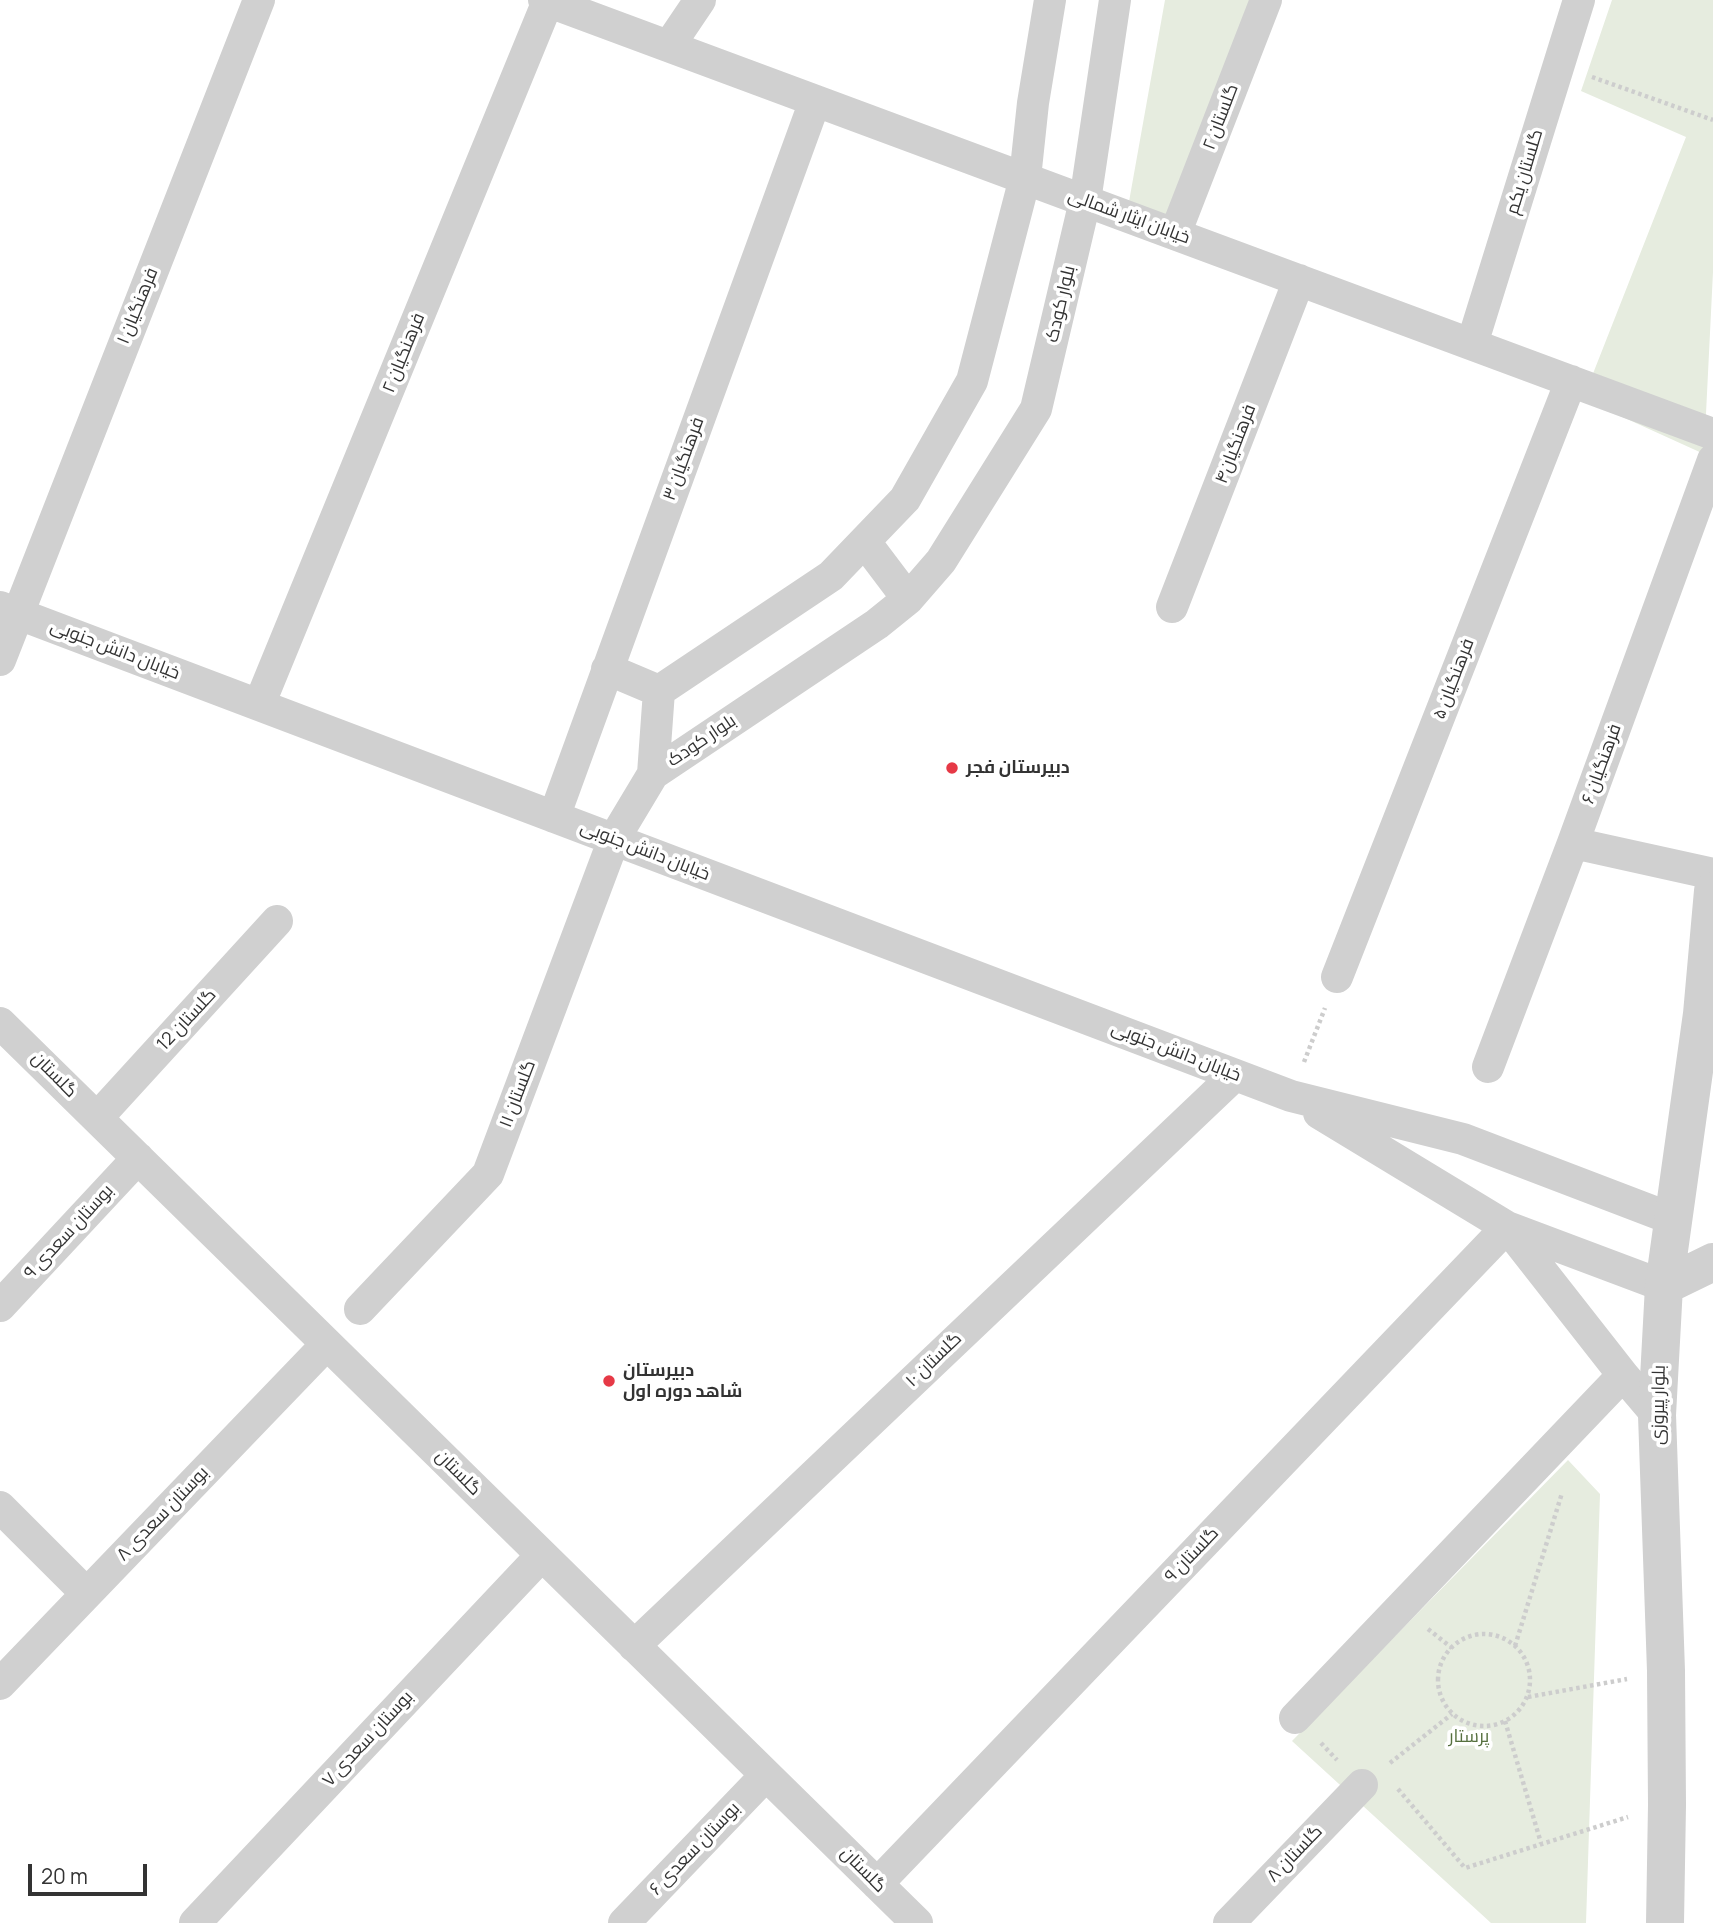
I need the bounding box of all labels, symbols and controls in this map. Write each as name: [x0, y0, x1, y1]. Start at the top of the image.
street label: گلستان ۲: [1199, 81, 1243, 153]
street label: گلستان یکم: [1502, 127, 1548, 217]
street label: خیابان ایثار شمالی: [1065, 185, 1193, 249]
street label: بلوار کودک: [1042, 263, 1080, 345]
street label: فرهنگیان ۱: [113, 265, 163, 347]
street label: فرهنگیان ۲: [378, 310, 430, 396]
street label: فرهنگیان۴: [1211, 401, 1261, 487]
street label: فرهنگیان ۳: [659, 414, 709, 504]
street label: خیابان دانش جنوبی: [47, 615, 183, 685]
street label: فرهنگیان ۵: [1429, 636, 1479, 722]
street label: بلوار کودک: [663, 710, 741, 772]
street label: فرهنگیان ۶: [1578, 721, 1626, 807]
place label: دبیرستان فجر: [966, 757, 1070, 779]
marker: دبیرستان فجر: [944, 760, 960, 776]
street label: خیابان دانش جنوبی: [577, 816, 713, 886]
street label: گلستان 12: [153, 985, 221, 1055]
street label: خیابان دانش جنوبی: [1108, 1017, 1244, 1087]
street label: گلستان: [27, 1048, 81, 1102]
street label: گلستان ۱۱: [495, 1057, 541, 1131]
street label: بوستان سعدی ۹: [20, 1180, 118, 1284]
street label: گلستان ۱۰: [902, 1328, 966, 1392]
place label: دبیرستان شاهد دوره اول: [623, 1360, 742, 1402]
street label: بلوار پیروزی: [1648, 1365, 1670, 1445]
marker: دبیرستان شاهد دوره اول: [601, 1373, 617, 1389]
street label: گلستان: [431, 1446, 485, 1500]
street label: بوستان سعدی ۸: [112, 1462, 214, 1566]
street label: گلستان ۹: [1160, 1523, 1224, 1587]
street label: بوستان سعدی ۷: [318, 1687, 418, 1791]
park label: پرستار: [1449, 1726, 1489, 1748]
street label: بوستان سعدی ۶: [645, 1798, 745, 1900]
street label: گلستان ۸: [1263, 1821, 1327, 1887]
street label: گلستان: [836, 1843, 890, 1897]
scale bar: [32, 1850, 150, 1894]
text: 20 m: [41, 1862, 88, 1890]

